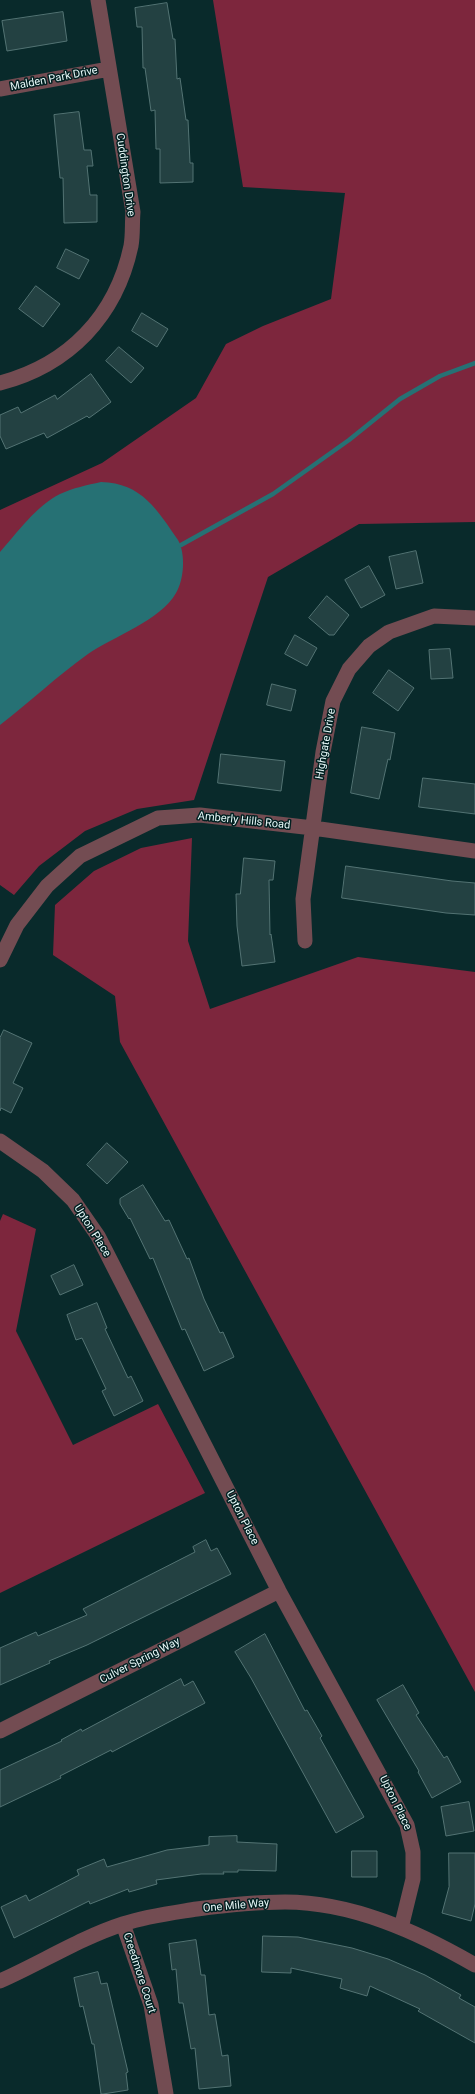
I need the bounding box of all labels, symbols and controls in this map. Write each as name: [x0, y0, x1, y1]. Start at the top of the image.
street label: Malden Park Drive: [9, 64, 99, 94]
street label: Cuddington Drive: [113, 133, 137, 217]
street label: Highgate Drive: [313, 708, 339, 780]
street label: Amberly Hills Road: [197, 810, 291, 832]
street label: Upton Place: [71, 1202, 113, 1260]
street label: Upton Place: [223, 1489, 261, 1547]
street label: Culver Spring Way: [98, 1635, 182, 1687]
street label: Upton Place: [376, 1774, 414, 1832]
street label: One Mile Way: [202, 1897, 270, 1915]
street label: Creedmore Court: [120, 1931, 158, 2015]

